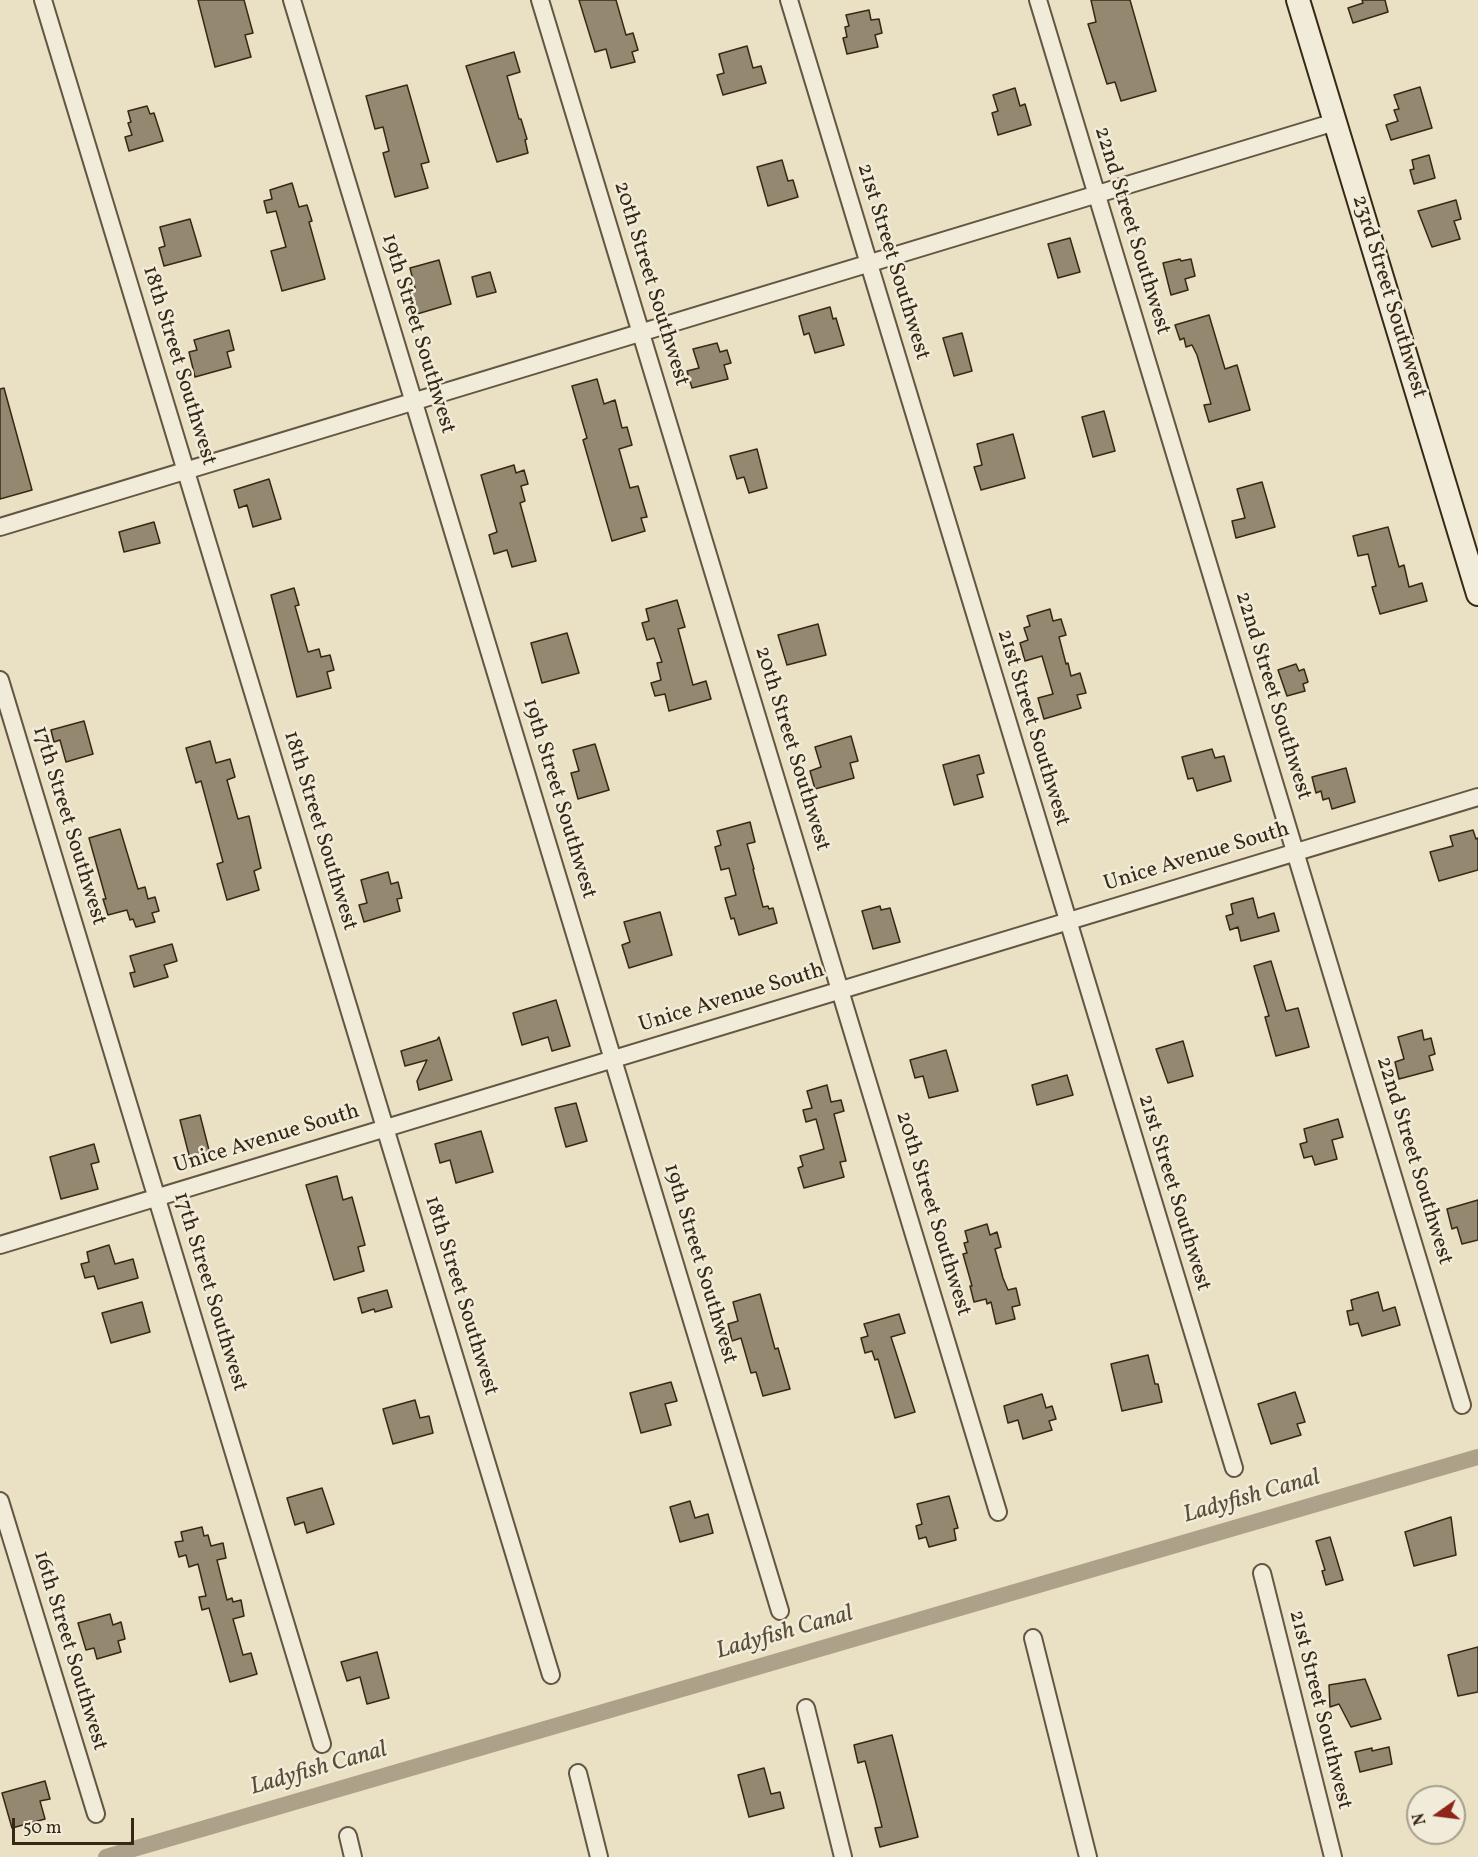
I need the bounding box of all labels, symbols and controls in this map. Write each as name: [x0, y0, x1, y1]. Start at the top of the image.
street label: 22nd Street Southwest: [1087, 124, 1175, 338]
street label: 21st Street Southwest: [849, 160, 935, 364]
street label: 20th Street Southwest: [606, 178, 694, 390]
street label: 23rd Street Southwest: [1345, 192, 1431, 402]
street label: 19th Street Southwest: [374, 231, 460, 437]
street label: 18th Street Southwest: [135, 263, 221, 469]
street label: 22nd Street Southwest: [1228, 589, 1316, 803]
street label: 21st Street Southwest: [989, 626, 1075, 830]
street label: 20th Street Southwest: [747, 643, 835, 855]
street label: 19th Street Southwest: [515, 696, 601, 902]
street label: 17th Street Southwest: [25, 723, 111, 929]
street label: 18th Street Southwest: [276, 728, 362, 934]
street label: Unice Avenue South: [1101, 817, 1293, 899]
street label: Unice Avenue South: [636, 958, 828, 1040]
street label: 22nd Street Southwest: [1369, 1054, 1457, 1268]
street label: 21st Street Southwest: [1130, 1091, 1216, 1295]
street label: Unice Avenue South: [171, 1099, 363, 1181]
street label: 20th Street Southwest: [888, 1108, 976, 1320]
street label: 19th Street Southwest: [656, 1161, 742, 1367]
street label: 17th Street Southwest: [166, 1189, 252, 1395]
street label: 18th Street Southwest: [417, 1193, 503, 1399]
water label: Ladyfish Canal: [1180, 1465, 1324, 1531]
street label: 16th Street Southwest: [26, 1548, 112, 1754]
water label: Ladyfish Canal: [713, 1601, 857, 1667]
street label: 21st Street Southwest: [1281, 1608, 1357, 1812]
water label: Ladyfish Canal: [247, 1737, 391, 1803]
north arrow: [1406, 1785, 1466, 1845]
scale bar: [15, 1806, 136, 1844]
text: N: [1408, 1811, 1433, 1827]
text: 50 m: [23, 1816, 62, 1841]

